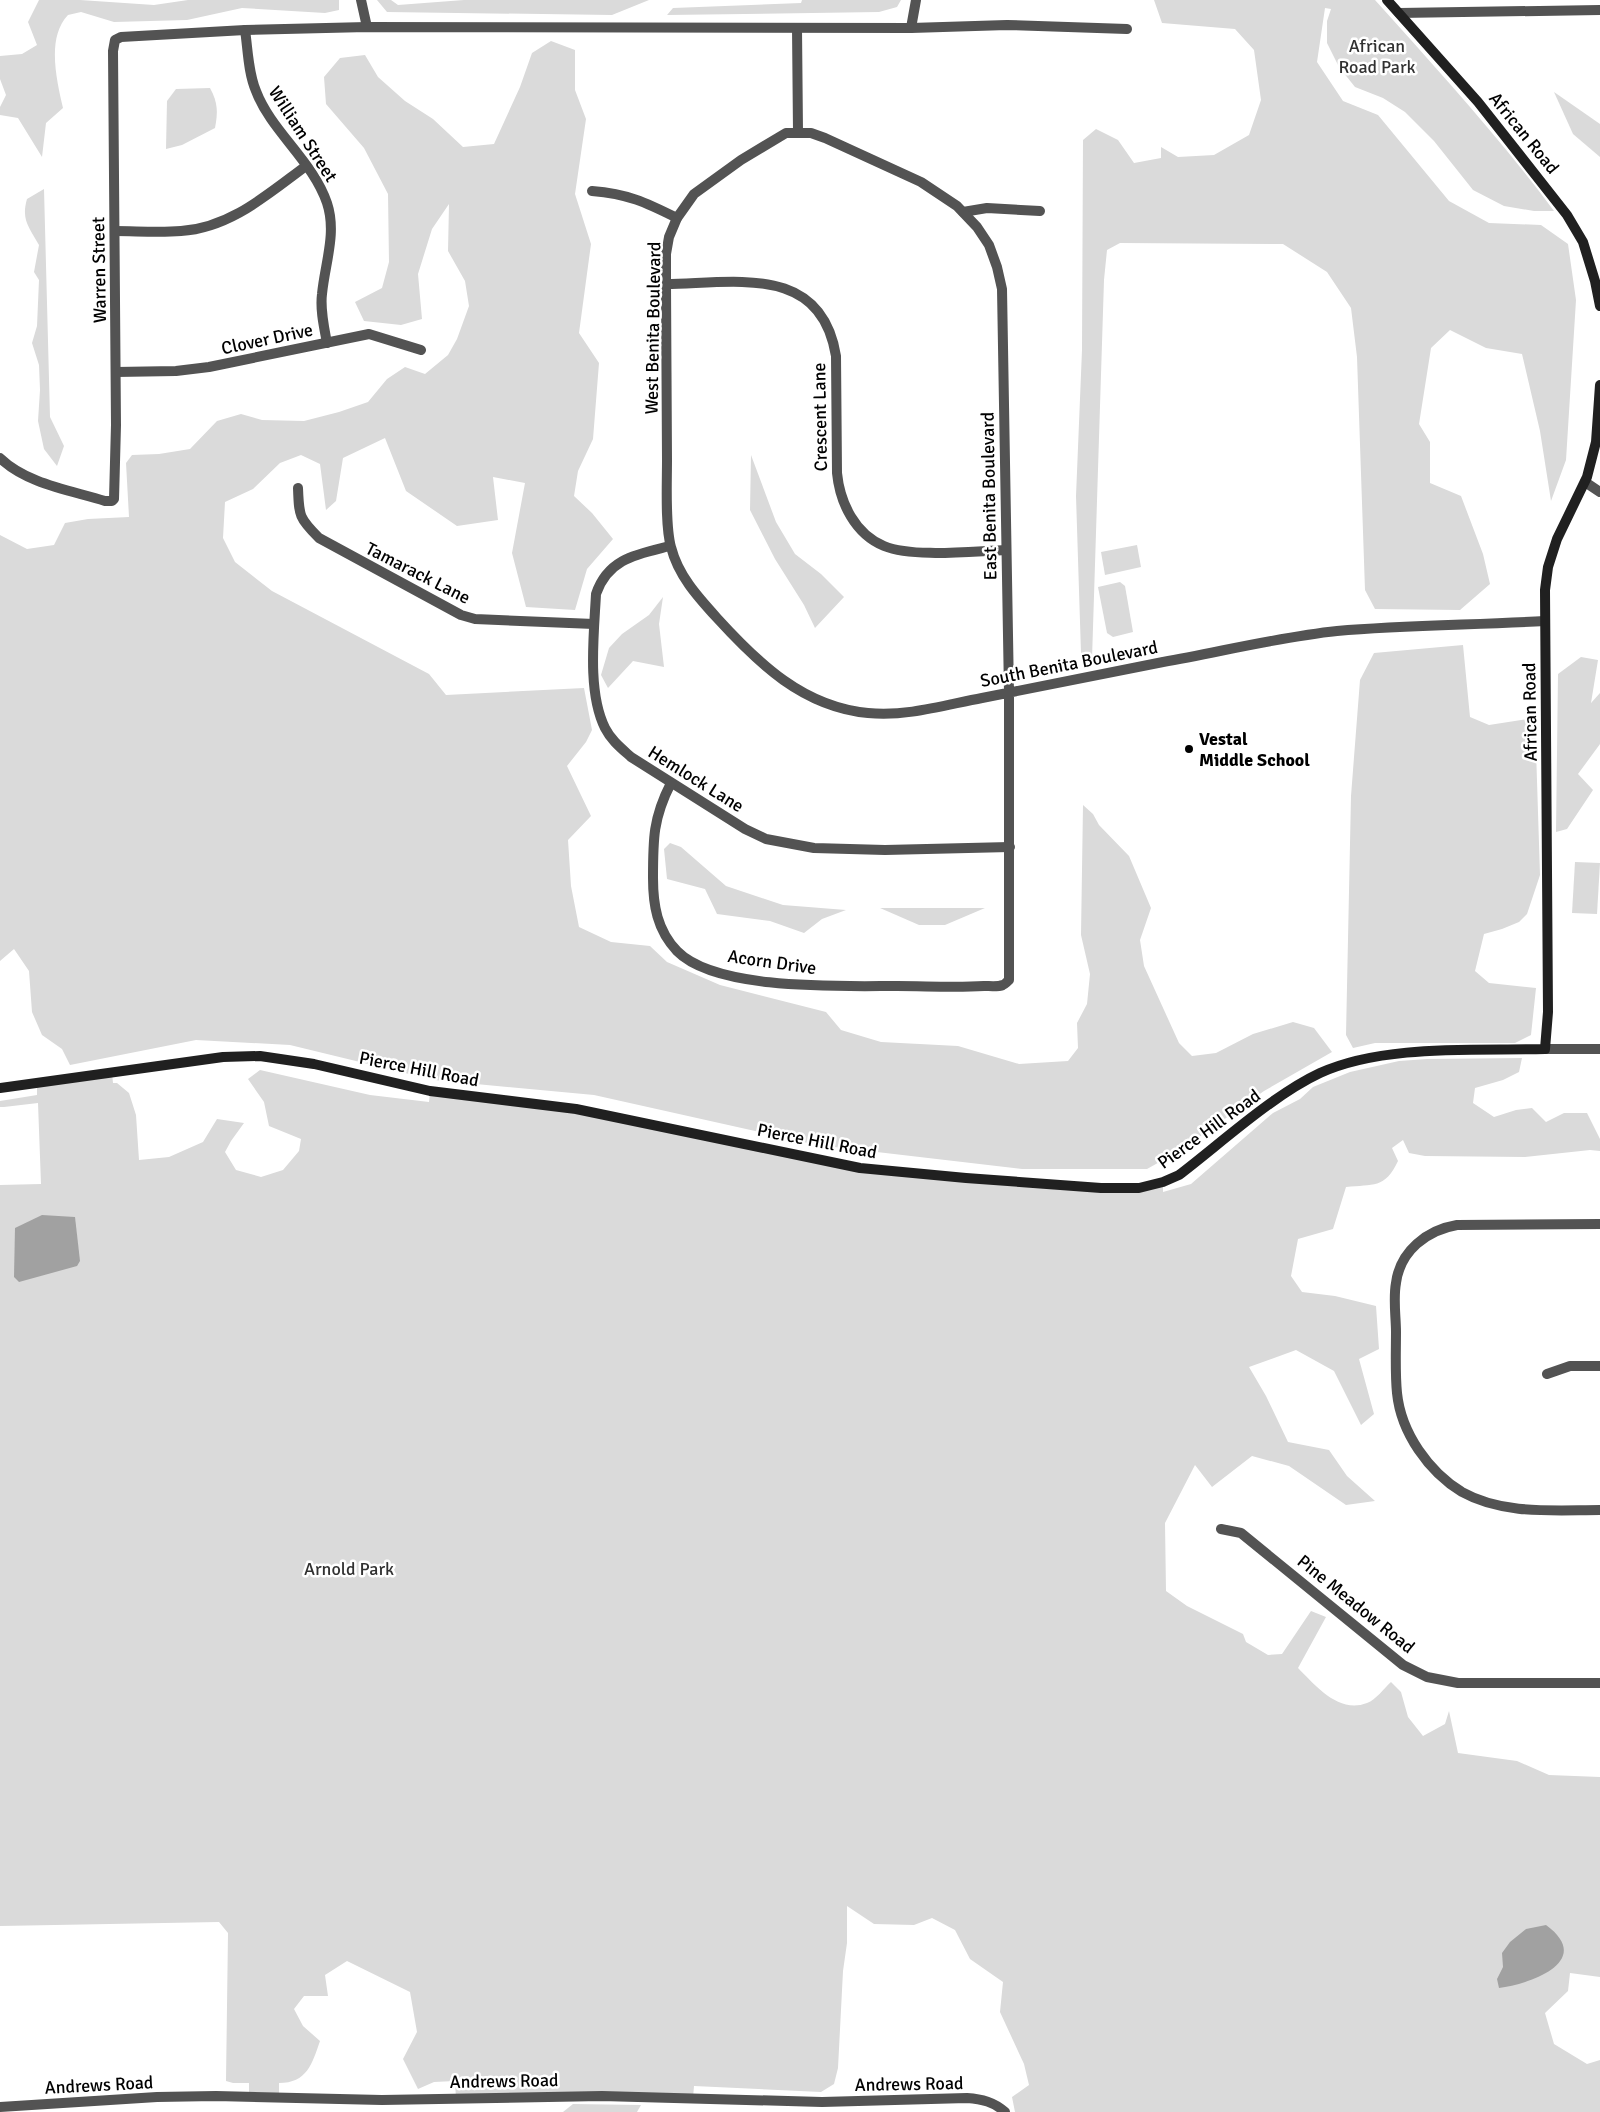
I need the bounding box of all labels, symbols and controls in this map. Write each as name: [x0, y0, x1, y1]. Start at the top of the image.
park label: African Road Park: [1338, 35, 1416, 78]
street label: William Street: [264, 82, 342, 186]
street label: African Road: [1484, 88, 1564, 178]
street label: Warren Street: [87, 217, 111, 323]
street label: West Benita Boulevard: [640, 241, 666, 415]
street label: Clover Drive: [219, 319, 315, 359]
street label: Crescent Lane: [808, 362, 832, 472]
street label: East Benita Boulevard: [977, 412, 1001, 580]
street label: Tamarack Lane: [362, 537, 474, 609]
street label: South Benita Boulevard: [978, 636, 1160, 692]
street label: African Road: [1518, 662, 1542, 762]
place label: Vestal Middle School: [1199, 728, 1310, 771]
street label: Hemlock Lane: [644, 741, 748, 817]
marker: Vestal Middle School: [1183, 743, 1195, 755]
street label: Acorn Drive: [726, 945, 818, 979]
street label: Pierce Hill Road: [357, 1047, 481, 1091]
street label: Pierce Hill Road: [1153, 1084, 1265, 1174]
street label: Pierce Hill Road: [755, 1119, 879, 1163]
street label: Pine Meadow Road: [1293, 1550, 1419, 1658]
park label: Arnold Park: [304, 1558, 394, 1580]
street label: Andrews Road: [449, 2069, 559, 2093]
street label: Andrews Road: [44, 2071, 154, 2099]
street label: Andrews Road: [854, 2072, 964, 2096]

